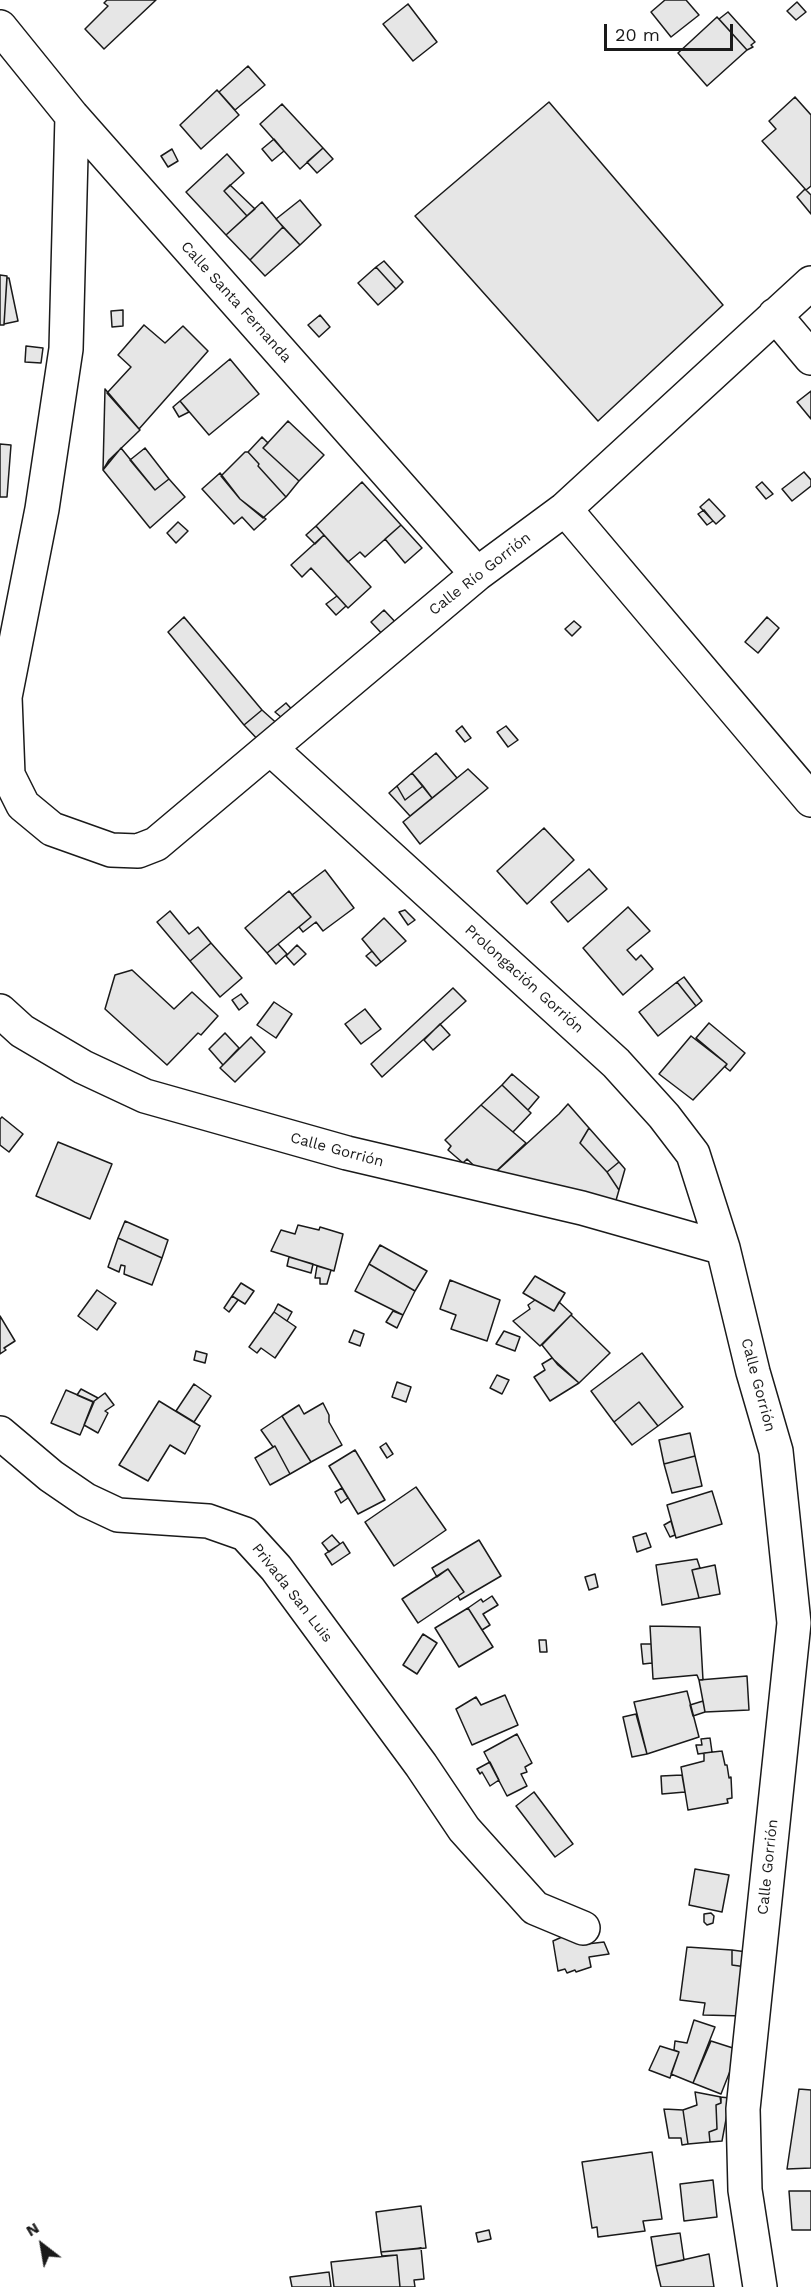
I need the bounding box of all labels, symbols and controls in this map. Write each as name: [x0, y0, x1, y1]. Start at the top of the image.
scale bar: [607, 12, 736, 50]
text: 20 m: [615, 24, 660, 45]
street label: Calle Santa Fernanda: [177, 238, 295, 366]
street label: Calle Río Gorrión: [426, 529, 534, 619]
street label: Prolongación Gorrión: [461, 921, 587, 1037]
street label: Calle Gorrión: [288, 1129, 386, 1171]
street label: Calle Gorrión: [737, 1336, 779, 1434]
street label: Privada San Luis: [248, 1540, 336, 1646]
street label: Calle Gorrión: [754, 1818, 782, 1916]
north arrow: [12, 2215, 72, 2275]
text: N: [22, 2218, 42, 2240]

